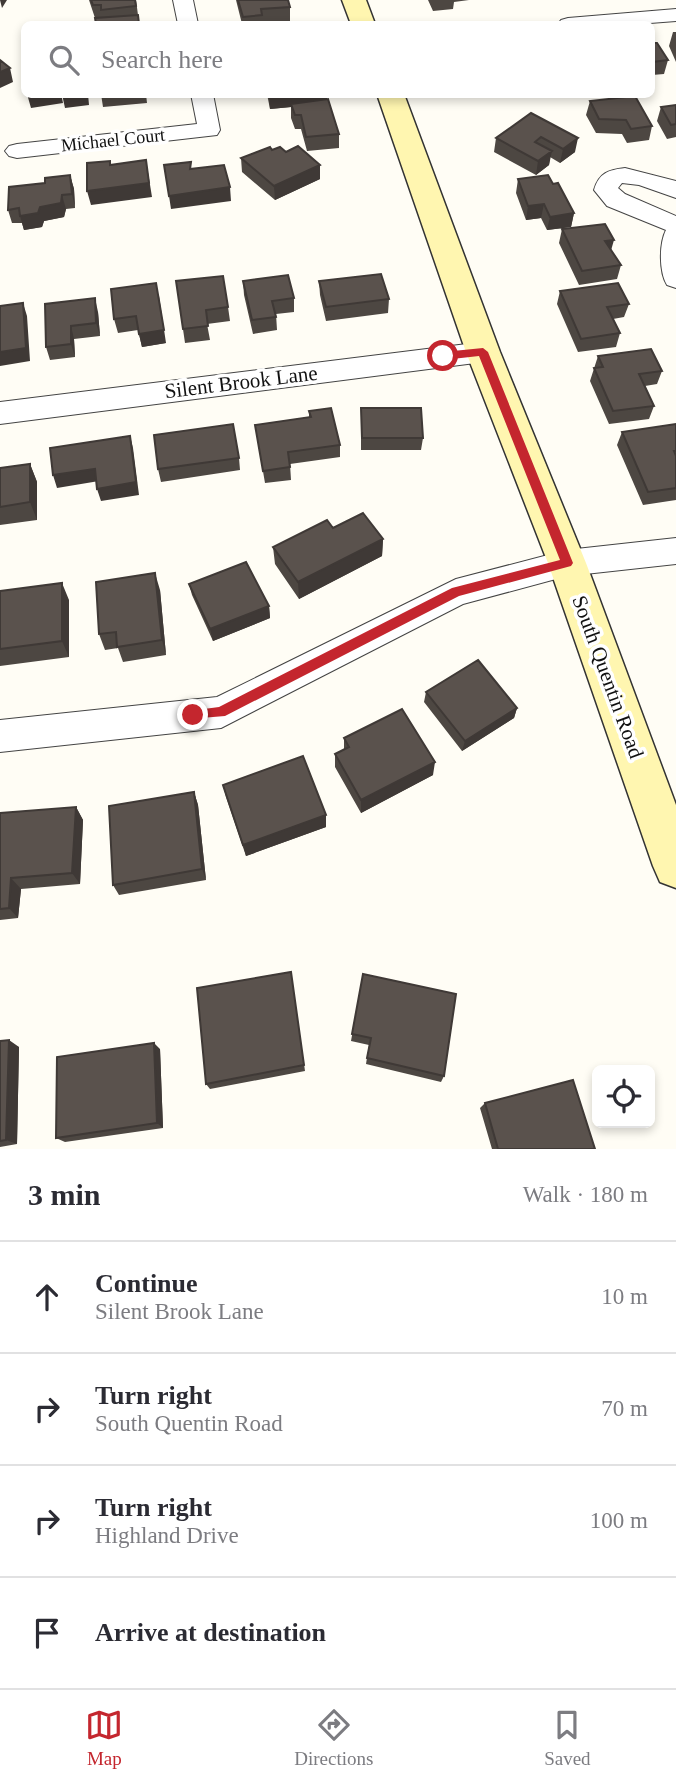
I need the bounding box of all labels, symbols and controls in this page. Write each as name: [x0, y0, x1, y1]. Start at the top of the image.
search box: [21, 21, 655, 98]
icon: search: [45, 41, 83, 79]
text: Search here: [101, 45, 223, 74]
street label: Michael Court: [60, 125, 166, 155]
route start: [427, 340, 458, 371]
street label: Silent Brook Lane: [163, 361, 319, 403]
street label: South Quentin Road: [567, 592, 649, 762]
route end: [177, 699, 208, 730]
map controls: [592, 1065, 655, 1128]
button: locate: [592, 1065, 655, 1128]
text: 3 min: [28, 1178, 101, 1211]
text: Walk · 180 m: [523, 1182, 648, 1207]
text: Continue: [95, 1269, 198, 1298]
icon: ahead: [28, 1278, 66, 1316]
text: 10 m: [601, 1284, 648, 1309]
text: Silent Brook Lane: [95, 1299, 264, 1324]
text: Turn right: [95, 1381, 212, 1410]
icon: right: [28, 1390, 66, 1428]
text: 70 m: [601, 1396, 648, 1421]
text: South Quentin Road: [95, 1411, 283, 1436]
text: Turn right: [95, 1493, 212, 1522]
icon: right: [28, 1502, 66, 1540]
text: 100 m: [590, 1508, 648, 1533]
text: Highland Drive: [95, 1523, 239, 1548]
icon: arrive: [28, 1614, 66, 1652]
text: Arrive at destination: [95, 1618, 326, 1647]
tab: Map: [85, 1706, 123, 1770]
tab: Directions: [294, 1706, 373, 1770]
tab: Saved: [544, 1706, 591, 1770]

